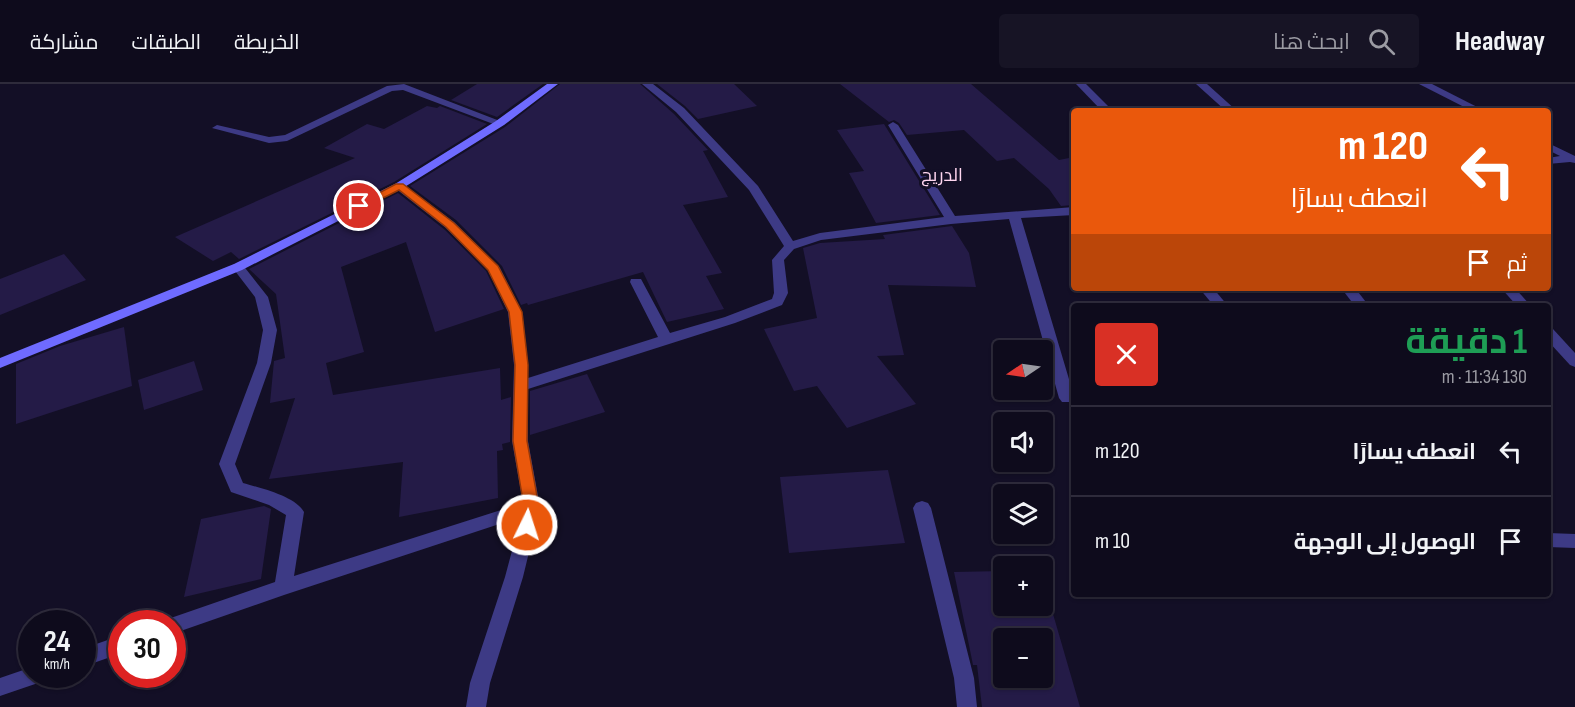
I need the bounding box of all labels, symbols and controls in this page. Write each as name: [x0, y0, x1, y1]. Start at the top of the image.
search box: [999, 14, 1419, 68]
icon: search: [1365, 25, 1398, 58]
text: Headway: [1455, 25, 1545, 58]
text: ابحث هنا: [1273, 29, 1350, 56]
text: مشاركة: [30, 30, 99, 55]
text: الطبقات: [132, 30, 201, 55]
text: الخريطة: [234, 30, 300, 55]
text: 120 m: [1338, 121, 1428, 172]
icon: left: [1449, 132, 1527, 210]
district label: الدريج: [921, 165, 963, 187]
pin: [333, 180, 384, 231]
text: انعطف يسارًا: [1291, 183, 1428, 215]
icon: arrive: [342, 189, 375, 222]
icon: arrive: [1462, 246, 1495, 279]
text: ثم: [1507, 251, 1527, 278]
text: 1 دقيقة: [1405, 321, 1527, 364]
button: close: [1095, 323, 1158, 386]
north arrow: [993, 340, 1053, 400]
map controls: [993, 340, 1053, 688]
text: 130 m · 11:34: [1442, 365, 1527, 389]
button: sound: [993, 412, 1053, 472]
icon: left: [1494, 435, 1527, 468]
text: 120 m: [1095, 438, 1139, 465]
text: انعطف يسارًا: [1353, 439, 1476, 466]
button: layers: [993, 484, 1053, 544]
position arrow: [495, 493, 559, 557]
icon: arrive: [1494, 525, 1527, 558]
text: 10 m: [1095, 528, 1130, 555]
text: الوصول إلى الوجهة: [1294, 529, 1476, 556]
button: +: [993, 556, 1053, 616]
speed limit sign: 30: [108, 610, 186, 688]
text: 24: [44, 624, 70, 660]
button: −: [993, 628, 1053, 688]
text: km/h: [44, 655, 70, 674]

